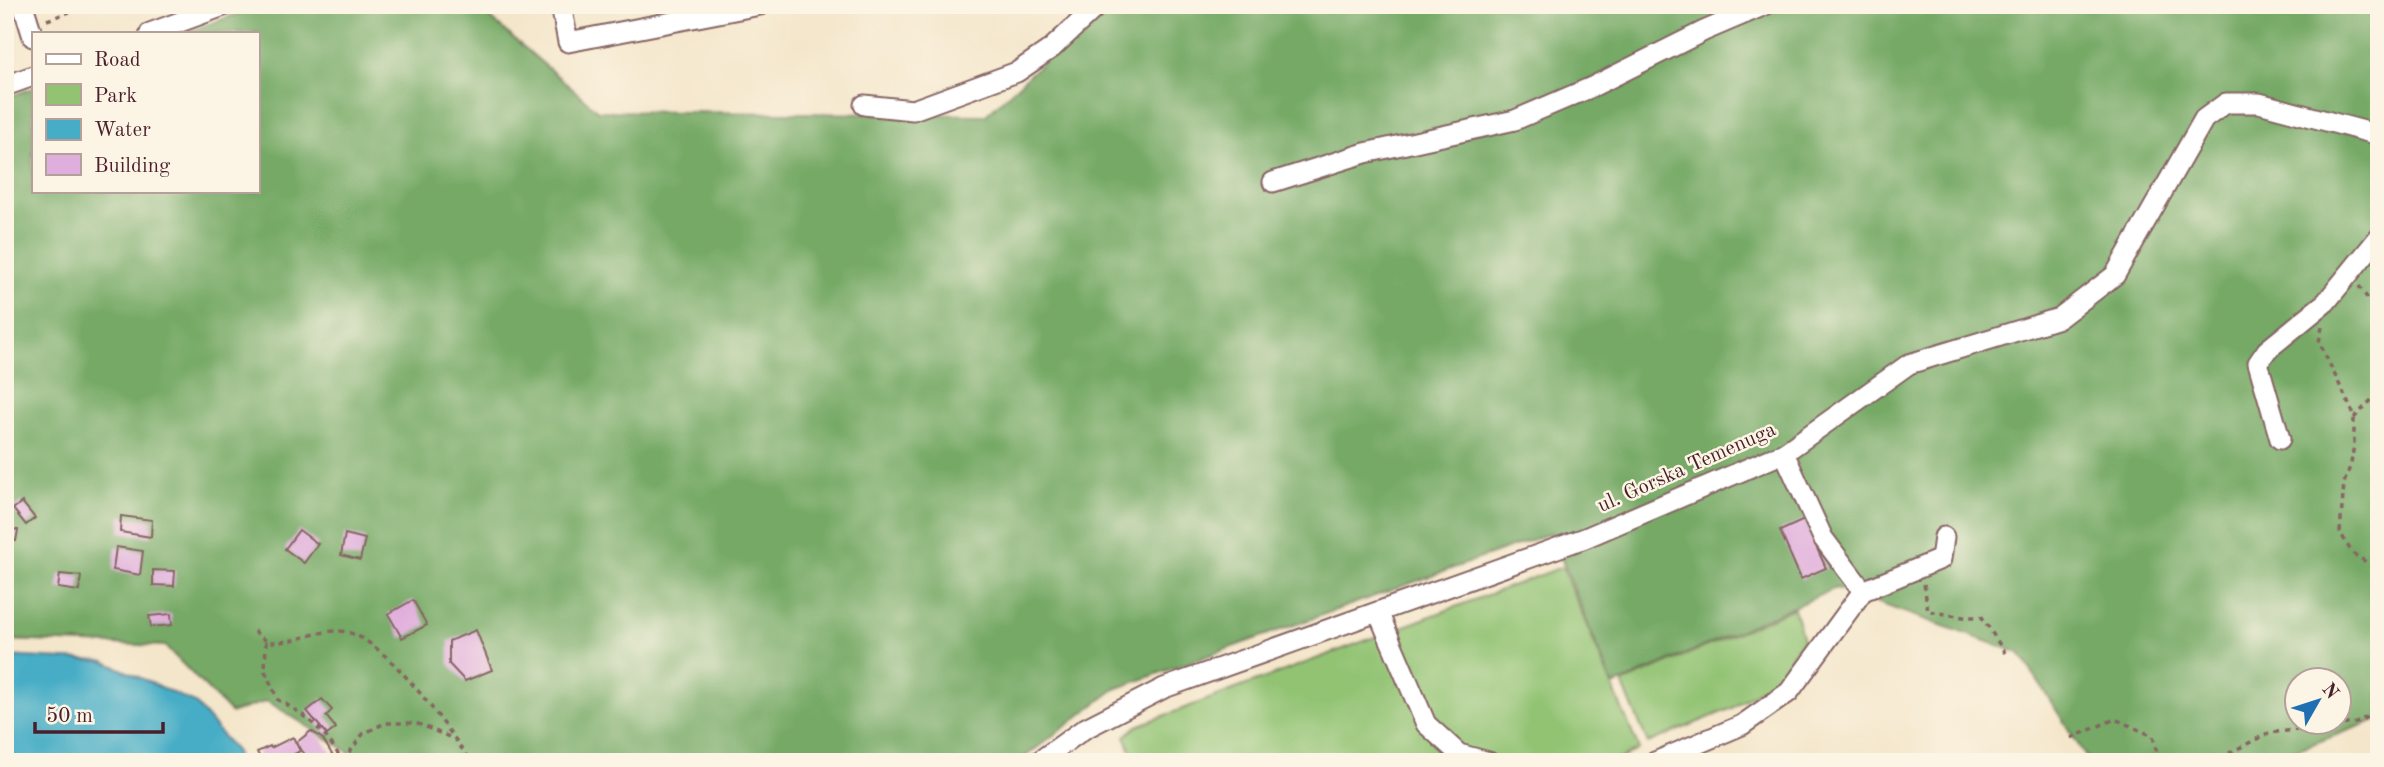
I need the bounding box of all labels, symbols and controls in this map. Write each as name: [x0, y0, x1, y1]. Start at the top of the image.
legend: [32, 32, 259, 192]
text: Road: [94, 50, 141, 71]
text: Park: [94, 86, 137, 107]
text: Water: [94, 120, 151, 141]
text: Building: [94, 156, 171, 177]
street label: ul. Gorska Temenuga: [1595, 419, 1779, 517]
north arrow: [2282, 666, 2352, 736]
text: N: [2317, 680, 2342, 704]
scale bar: [35, 690, 163, 734]
text: 50 m: [46, 706, 93, 727]

